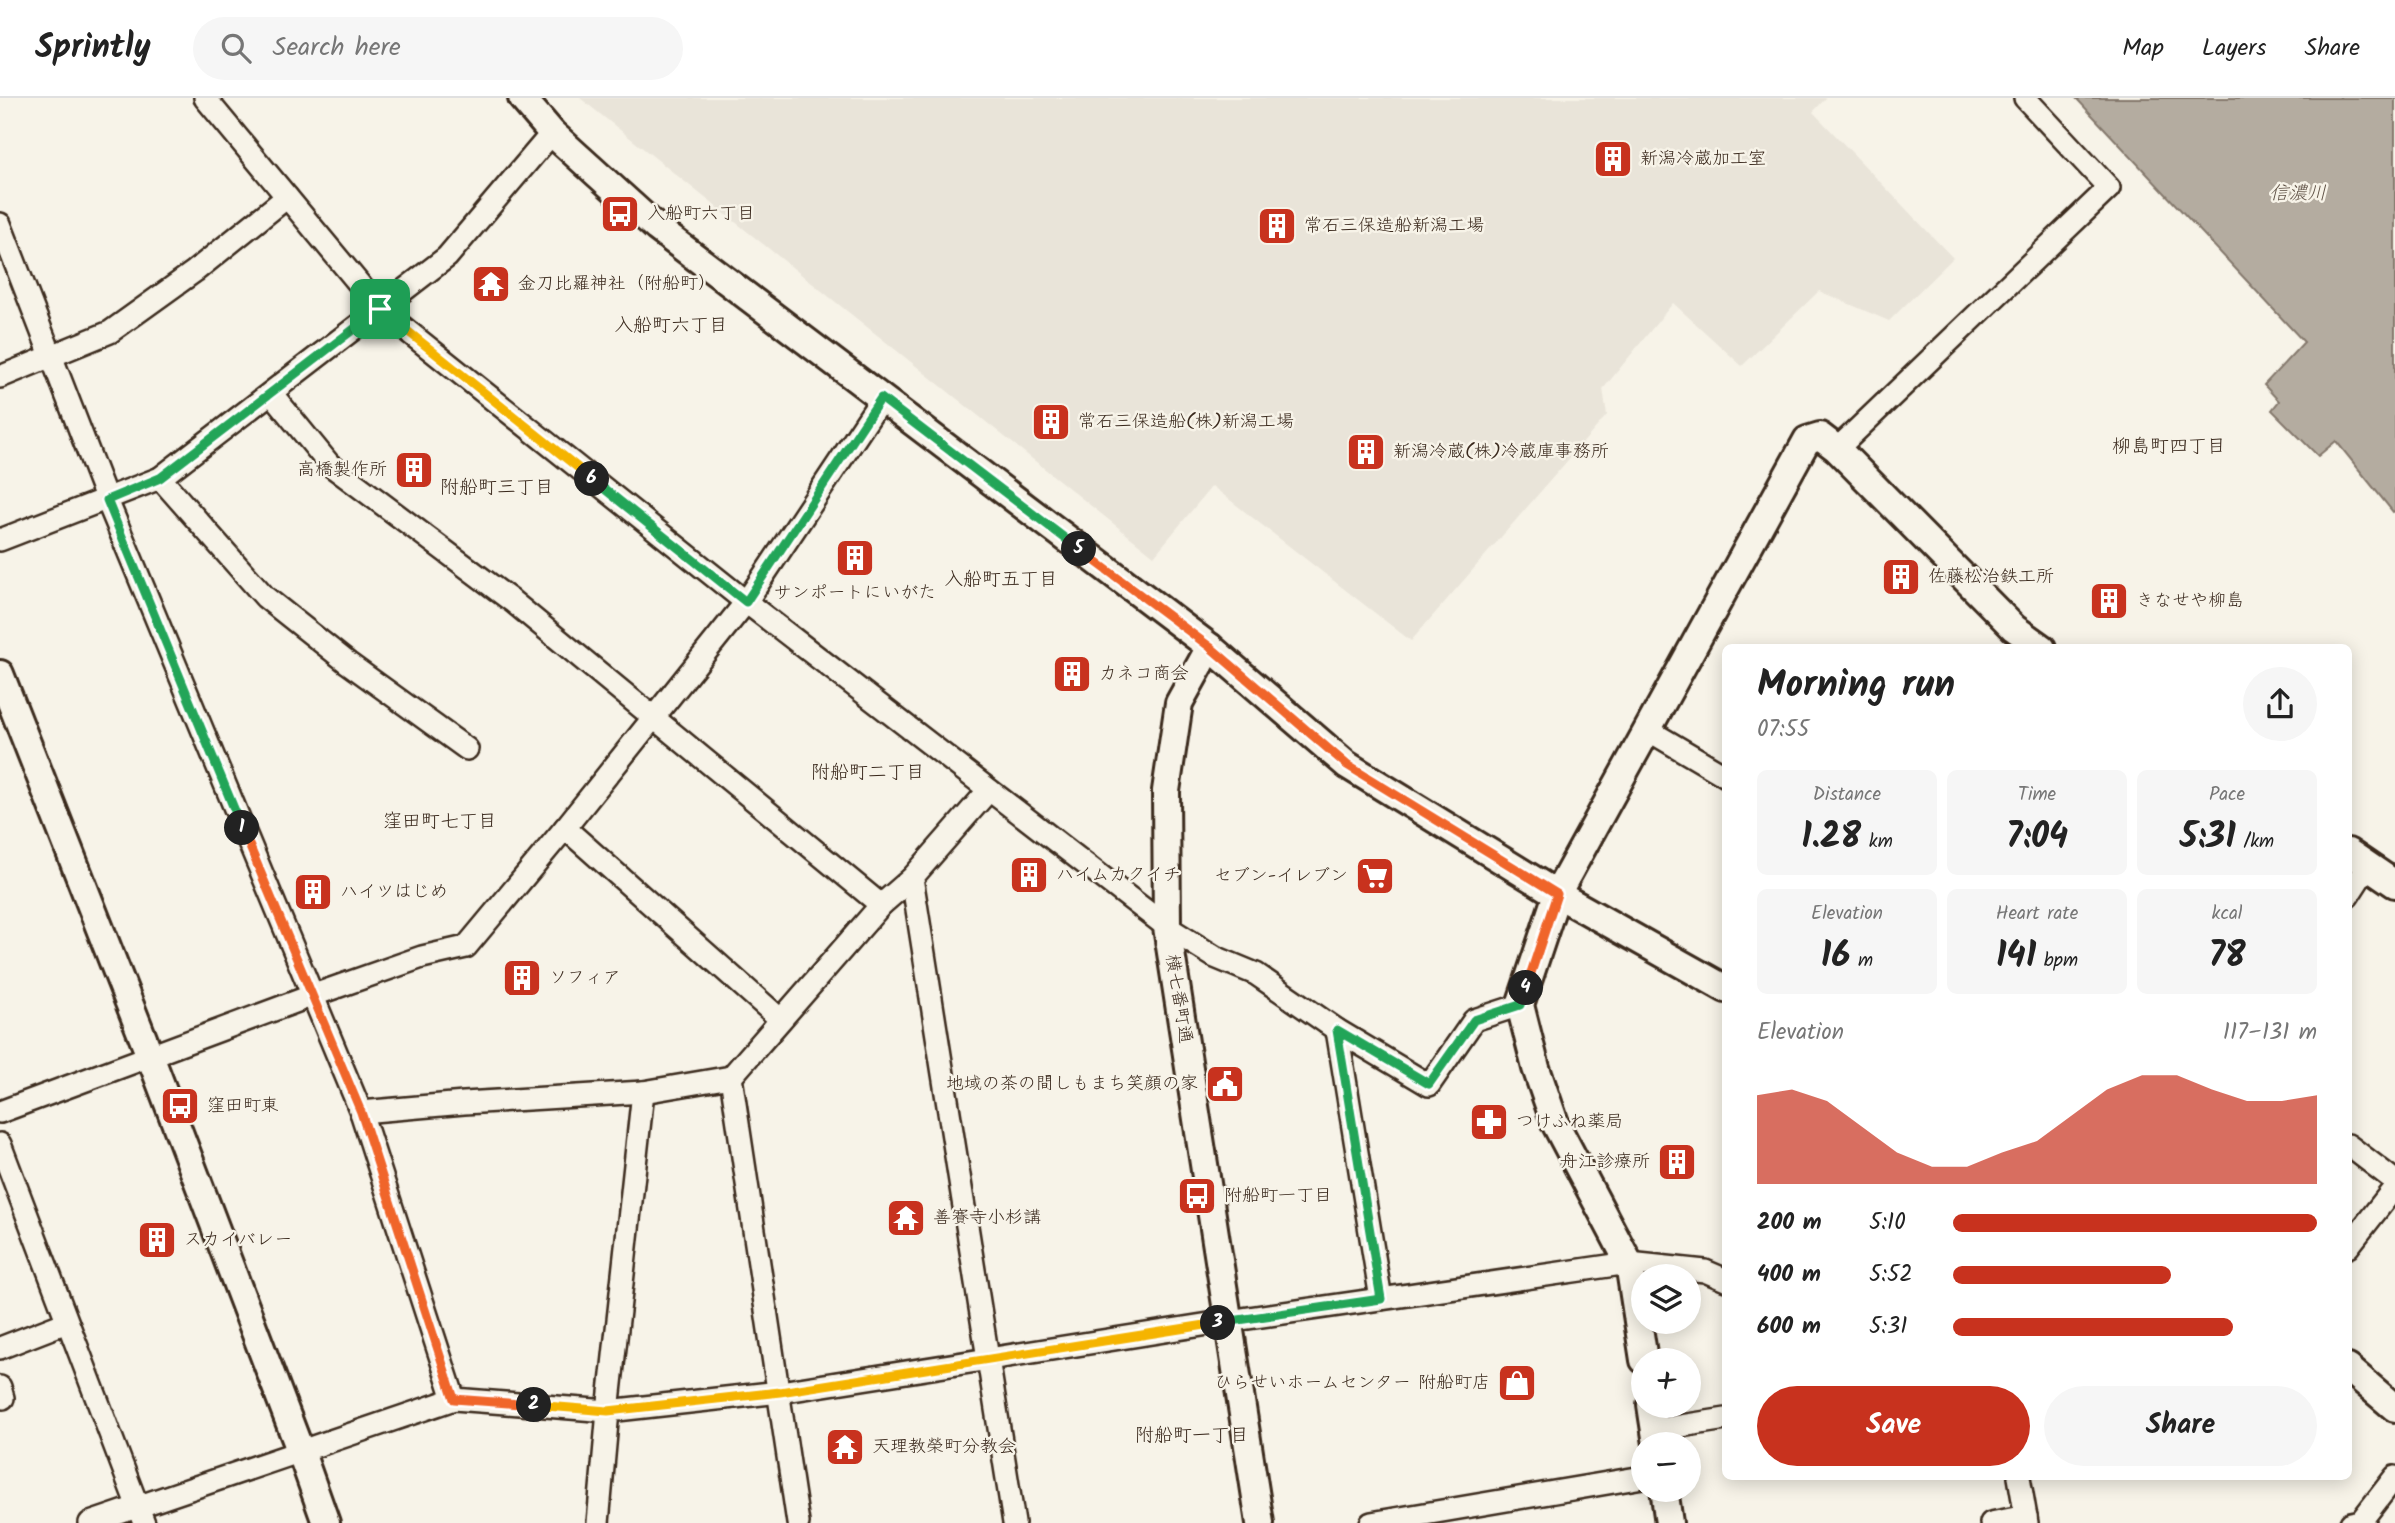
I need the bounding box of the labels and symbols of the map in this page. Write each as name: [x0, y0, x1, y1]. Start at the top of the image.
building icon: 新潟冷蔵加工室: [1592, 138, 1634, 180]
place label: 新潟冷蔵加工室: [1640, 145, 1766, 174]
water label: 信濃川: [2269, 179, 2327, 209]
bus stop icon: 入船町六丁目: [599, 193, 641, 235]
place label: 入船町六丁目: [647, 200, 755, 229]
building icon: 常石三保造船新潟工場: [1256, 205, 1298, 247]
place label: 常石三保造船新潟工場: [1304, 212, 1484, 241]
temple icon: 金刀比羅神社（附船町）: [470, 263, 512, 305]
place label: 金刀比羅神社（附船町）: [518, 270, 716, 299]
pin: [350, 279, 410, 339]
district label: 入船町六丁目: [614, 311, 728, 341]
building icon: 常石三保造船(株)新潟工場: [1030, 401, 1072, 443]
place label: 常石三保造船(株)新潟工場: [1078, 408, 1294, 437]
building icon: 新潟冷蔵(株)冷蔵庫事務所: [1345, 431, 1387, 473]
district label: 柳島町四丁目: [2112, 432, 2226, 462]
place label: 新潟冷蔵(株)冷蔵庫事務所: [1393, 438, 1609, 467]
building icon: 高橋製作所: [393, 449, 435, 491]
place label: 高橋製作所: [297, 456, 387, 485]
pin: 6: [574, 462, 610, 496]
district label: 附船町三丁目: [440, 473, 554, 503]
pin: 5: [1062, 532, 1096, 566]
building icon: サンポートにいがた: [834, 537, 876, 579]
building icon: 佐藤松治鉄工所: [1880, 556, 1922, 598]
place label: 佐藤松治鉄工所: [1928, 563, 2054, 592]
district label: 入船町五丁目: [944, 565, 1058, 595]
place label: サンポートにいがた: [774, 579, 936, 608]
building icon: きなせや柳島: [2088, 580, 2130, 622]
place label: きなせや柳島: [2136, 587, 2244, 616]
building icon: カネコ商会: [1051, 653, 1093, 695]
place label: カネコ商会: [1099, 660, 1189, 689]
district label: 附船町二丁目: [811, 758, 925, 788]
district label: 窪田町七丁目: [383, 807, 497, 837]
pin: 1: [224, 810, 260, 846]
building icon: ハイムカクイチ: [1008, 854, 1050, 896]
supermarket icon: セブン-イレブン: [1354, 855, 1396, 897]
place label: ハイムカクイチ: [1056, 861, 1181, 890]
place label: セブン-イレブン: [1214, 862, 1348, 891]
building icon: ハイツはじめ: [292, 871, 334, 913]
place label: ハイツはじめ: [340, 878, 448, 907]
street label: 横七番町通: [1157, 952, 1199, 1046]
building icon: ソフィア: [501, 957, 543, 999]
place label: ソフィア: [549, 964, 621, 993]
pin: 4: [1508, 970, 1544, 1006]
public building icon: 地域の茶の間しもまち笑顔の家: [1204, 1063, 1246, 1105]
place label: 地域の茶の間しもまち笑顔の家: [946, 1070, 1198, 1099]
bus stop icon: 窪田町東: [159, 1085, 201, 1127]
place label: 窪田町東: [207, 1092, 279, 1121]
pharmacy icon: つけふね薬局: [1468, 1101, 1510, 1143]
place label: つけふね薬局: [1516, 1108, 1623, 1137]
building icon: 舟江診療所: [1656, 1141, 1698, 1183]
place label: 舟江診療所: [1560, 1148, 1650, 1177]
bus stop icon: 附船町一丁目: [1176, 1175, 1218, 1217]
place label: 附船町一丁目: [1224, 1182, 1332, 1211]
temple icon: 善賽寺小杉講: [885, 1197, 927, 1239]
place label: 善賽寺小杉講: [933, 1204, 1041, 1233]
building icon: スカイバレー: [136, 1219, 178, 1261]
place label: スカイバレー: [184, 1226, 292, 1255]
pin: 3: [1200, 1306, 1236, 1340]
shop icon: ひらせいホームセンター 附船町店: [1496, 1362, 1538, 1404]
place label: ひらせいホームセンター 附船町店: [1214, 1369, 1490, 1398]
pin: 2: [516, 1388, 552, 1422]
district label: 附船町一丁目: [1135, 1421, 1249, 1451]
temple icon: 天理教榮町分教会: [824, 1426, 866, 1468]
place label: 天理教榮町分教会: [872, 1433, 1016, 1462]

